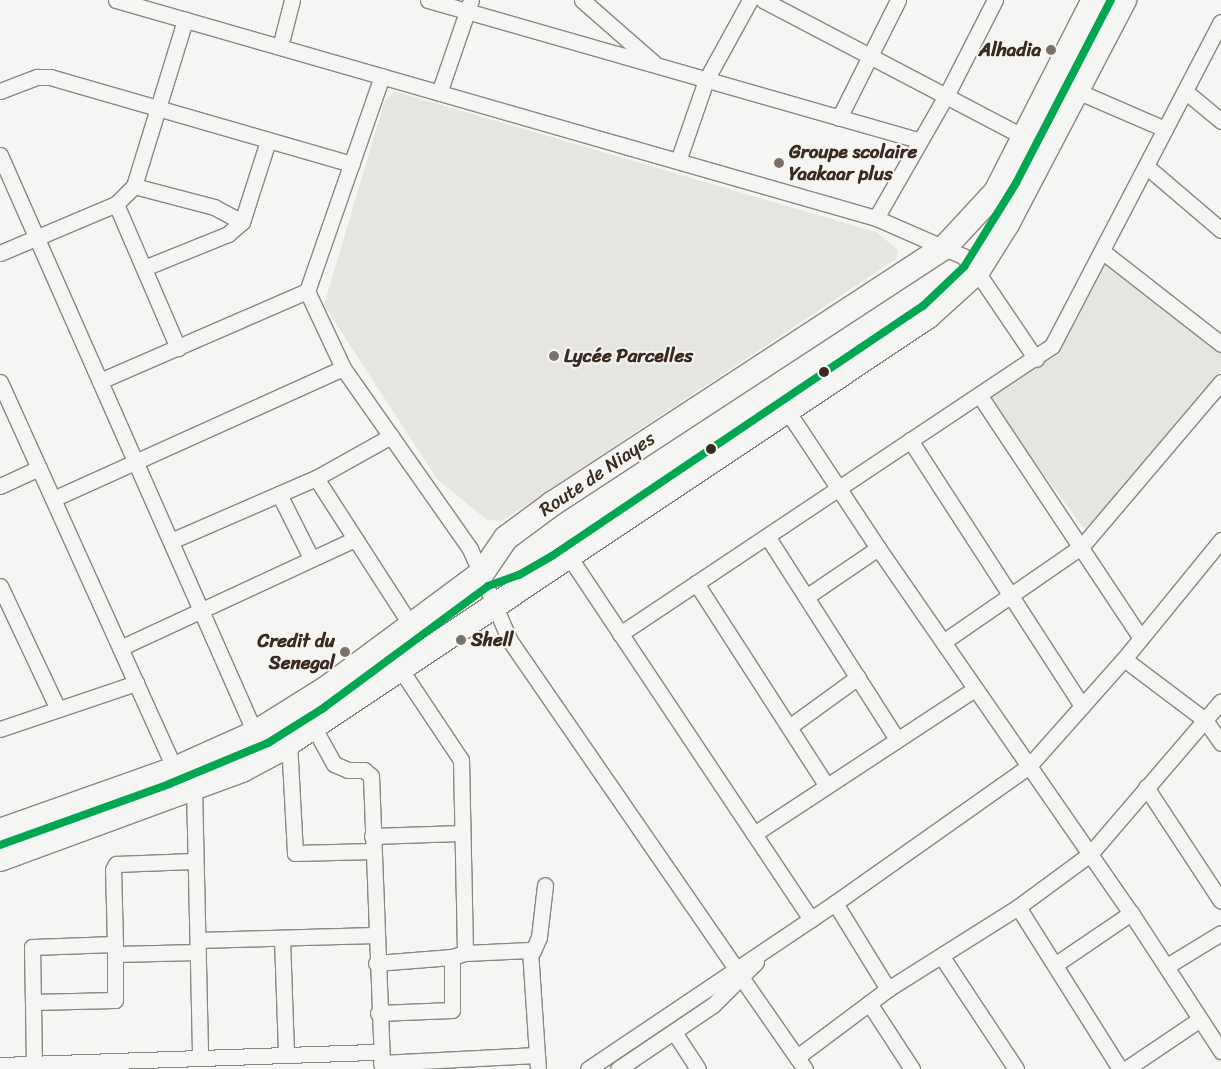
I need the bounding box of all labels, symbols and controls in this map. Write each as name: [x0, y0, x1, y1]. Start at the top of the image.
place label: Alhadia: [979, 39, 1041, 61]
marker: Alhadia: [1045, 44, 1057, 56]
place label: Groupe scolaire Yaakaar plus: [789, 141, 918, 185]
marker: Groupe scolaire Yaakaar plus: [773, 157, 785, 169]
place label: Lycée Parcelles: [564, 345, 693, 367]
marker: Lycée Parcelles: [548, 350, 560, 362]
unlabelled marker: [819, 367, 829, 377]
street label: Route de Niayes: [535, 427, 659, 521]
unlabelled marker: [706, 444, 716, 454]
place label: Shell: [471, 629, 513, 651]
place label: Credit du Senegal: [258, 630, 335, 674]
marker: Shell: [455, 634, 467, 646]
marker: Credit du Senegal: [339, 646, 351, 658]

